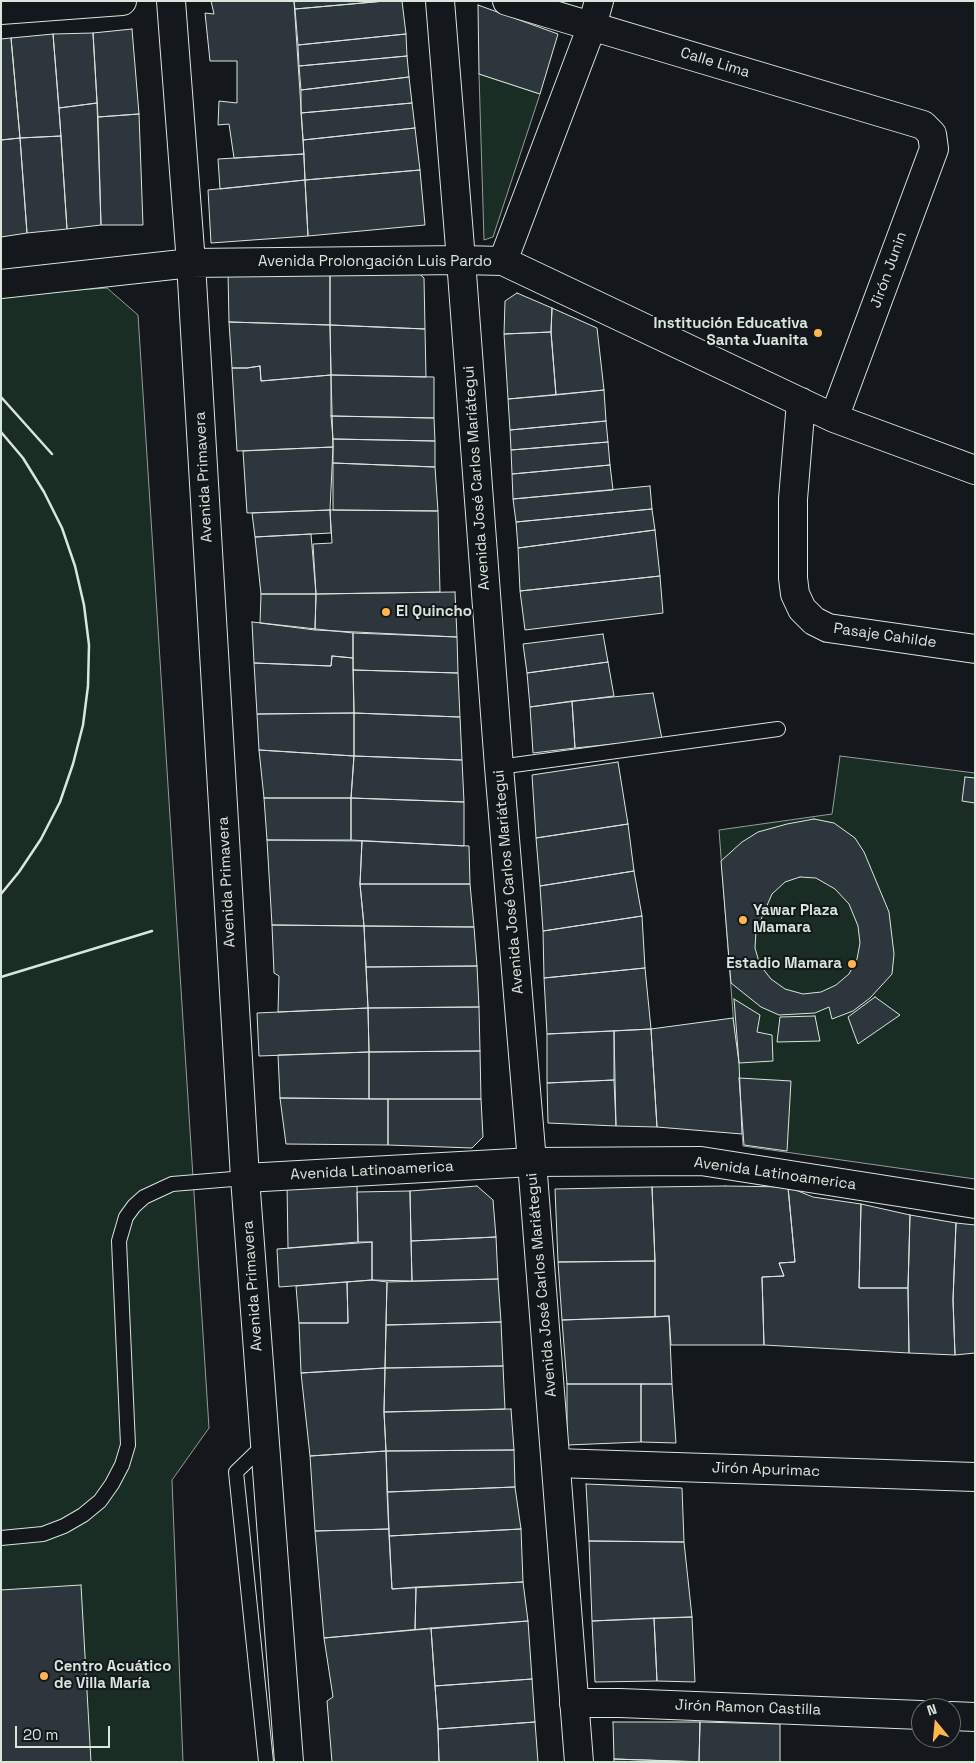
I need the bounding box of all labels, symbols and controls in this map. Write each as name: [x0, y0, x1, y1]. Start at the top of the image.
street label: Calle Lima: [678, 44, 752, 82]
street label: Jirón Junin: [867, 229, 911, 311]
street label: Avenida Prolongación Luis Pardo: [258, 253, 492, 271]
place label: Institución Educativa Santa Juanita: [654, 315, 808, 350]
marker: Institución Educativa Santa Juanita: [812, 327, 824, 339]
street label: Avenida José Carlos Mariátegui: [460, 365, 494, 591]
street label: Avenida Primavera: [192, 411, 216, 543]
place label: El Quincho: [396, 603, 472, 621]
marker: El Quincho: [380, 606, 392, 618]
street label: Pasaje Cahilde: [832, 620, 938, 652]
street label: Avenida José Carlos Mariátegui: [490, 769, 528, 995]
street label: Avenida Primavera: [215, 816, 239, 948]
place label: Yawar Plaza Mamara: [753, 902, 838, 937]
marker: Yawar Plaza Mamara: [737, 914, 749, 926]
place label: Estadio Mamara: [726, 955, 842, 973]
marker: Estadio Mamara: [846, 958, 858, 970]
street label: Avenida Latinoamerica: [693, 1154, 857, 1194]
street label: Avenida Latinoamerica: [290, 1158, 454, 1184]
street label: Avenida José Carlos Mariátegui: [523, 1172, 561, 1398]
street label: Avenida Primavera: [239, 1220, 267, 1352]
street label: Jirón Apurimac: [712, 1459, 820, 1481]
place label: Centro Acuático de Villa María: [54, 1658, 171, 1693]
marker: Centro Acuático de Villa María: [38, 1670, 50, 1682]
street label: Jirón Ramon Castilla: [675, 1696, 821, 1720]
north arrow: [911, 1698, 961, 1748]
text: N: [925, 1700, 939, 1720]
scale bar: [18, 1716, 112, 1748]
text: 20 m: [23, 1725, 58, 1744]

